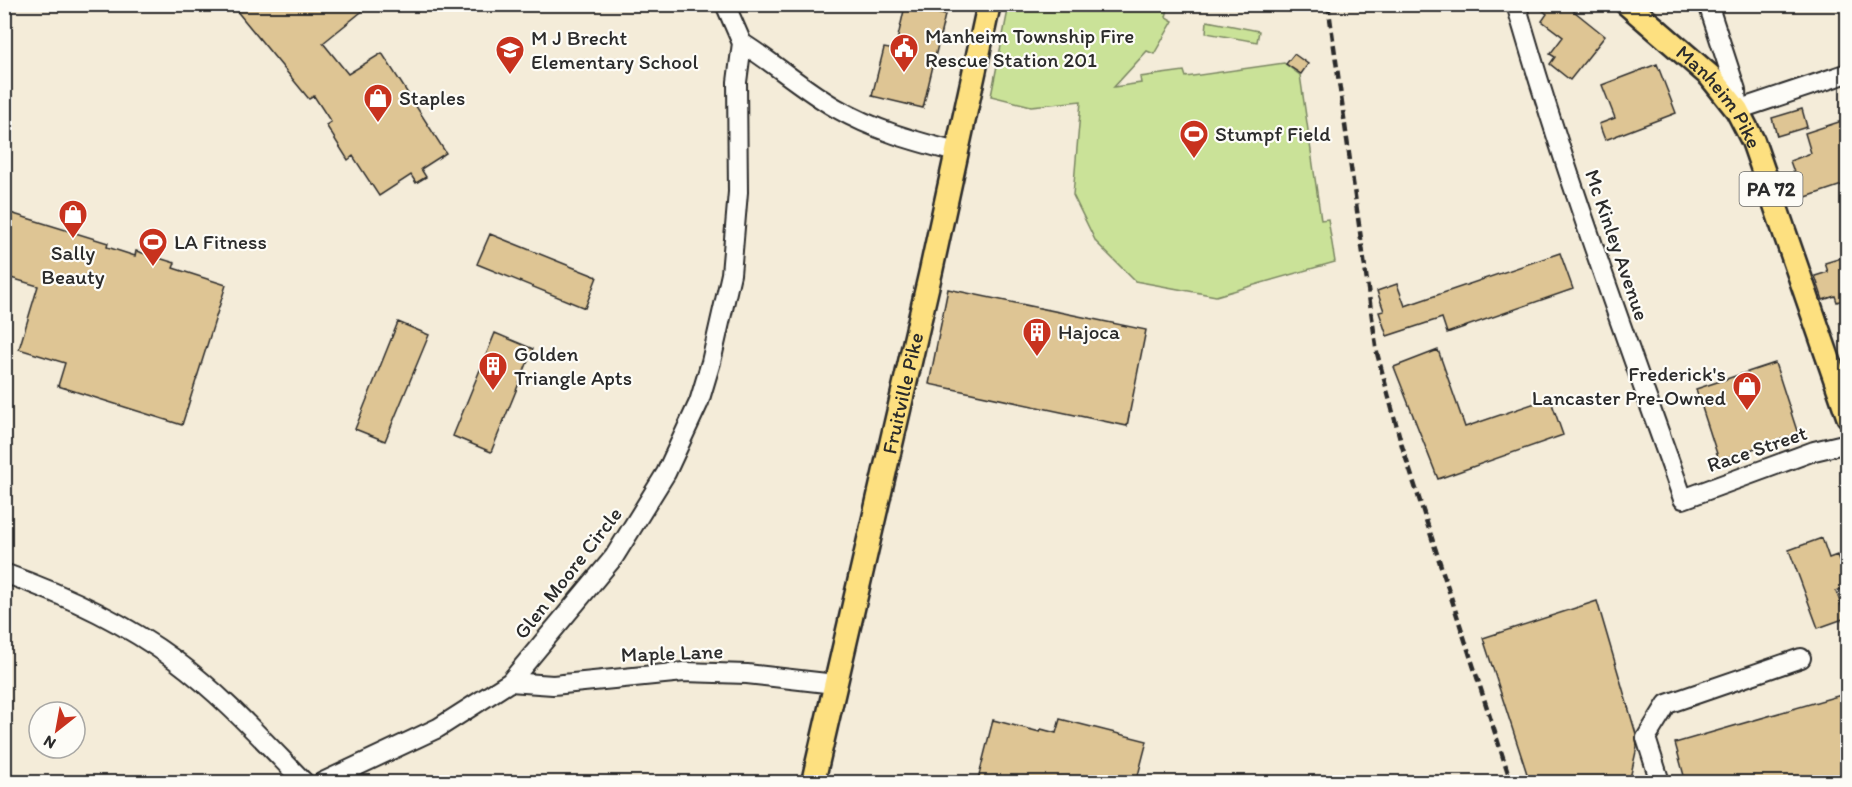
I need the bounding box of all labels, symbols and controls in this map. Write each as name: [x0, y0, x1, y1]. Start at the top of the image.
place label: Manheim Township Fire Rescue Station 201: [925, 23, 1134, 72]
place label: M J Brecht Elementary School: [531, 25, 699, 74]
public building icon: Manheim Township Fire Rescue Station 201: [888, 32, 920, 74]
school or university icon: M J Brecht Elementary School: [494, 34, 526, 76]
street label: Manheim Pike: [1671, 39, 1768, 151]
shop icon: Staples: [362, 82, 394, 124]
place label: Staples: [399, 85, 465, 110]
sports icon: Stumpf Field: [1178, 118, 1210, 160]
place label: Stumpf Field: [1215, 121, 1331, 146]
street label: Mc Kinley Avenue: [1580, 166, 1655, 324]
road number: PA 72: [1740, 172, 1802, 206]
shop icon: Sally Beauty: [57, 198, 89, 240]
sports icon: LA Fitness: [137, 226, 169, 268]
place label: LA Fitness: [174, 229, 267, 254]
place label: Sally Beauty: [41, 240, 105, 289]
building icon: Hajoca: [1021, 316, 1053, 358]
place label: Hajoca: [1058, 319, 1120, 344]
street label: Fruitville Pike: [876, 330, 928, 456]
place label: Golden Triangle Apts: [514, 341, 632, 390]
building icon: Golden Triangle Apts: [477, 350, 509, 392]
place label: Frederick's Lancaster Pre-Owned: [1532, 361, 1727, 410]
shop icon: Frederick's Lancaster Pre-Owned: [1731, 370, 1763, 412]
street label: Race Street: [1704, 420, 1810, 477]
street label: Glen Moore Circle: [508, 502, 627, 644]
street label: Maple Lane: [620, 638, 724, 667]
north arrow: [27, 700, 87, 760]
text: N: [40, 732, 59, 753]

